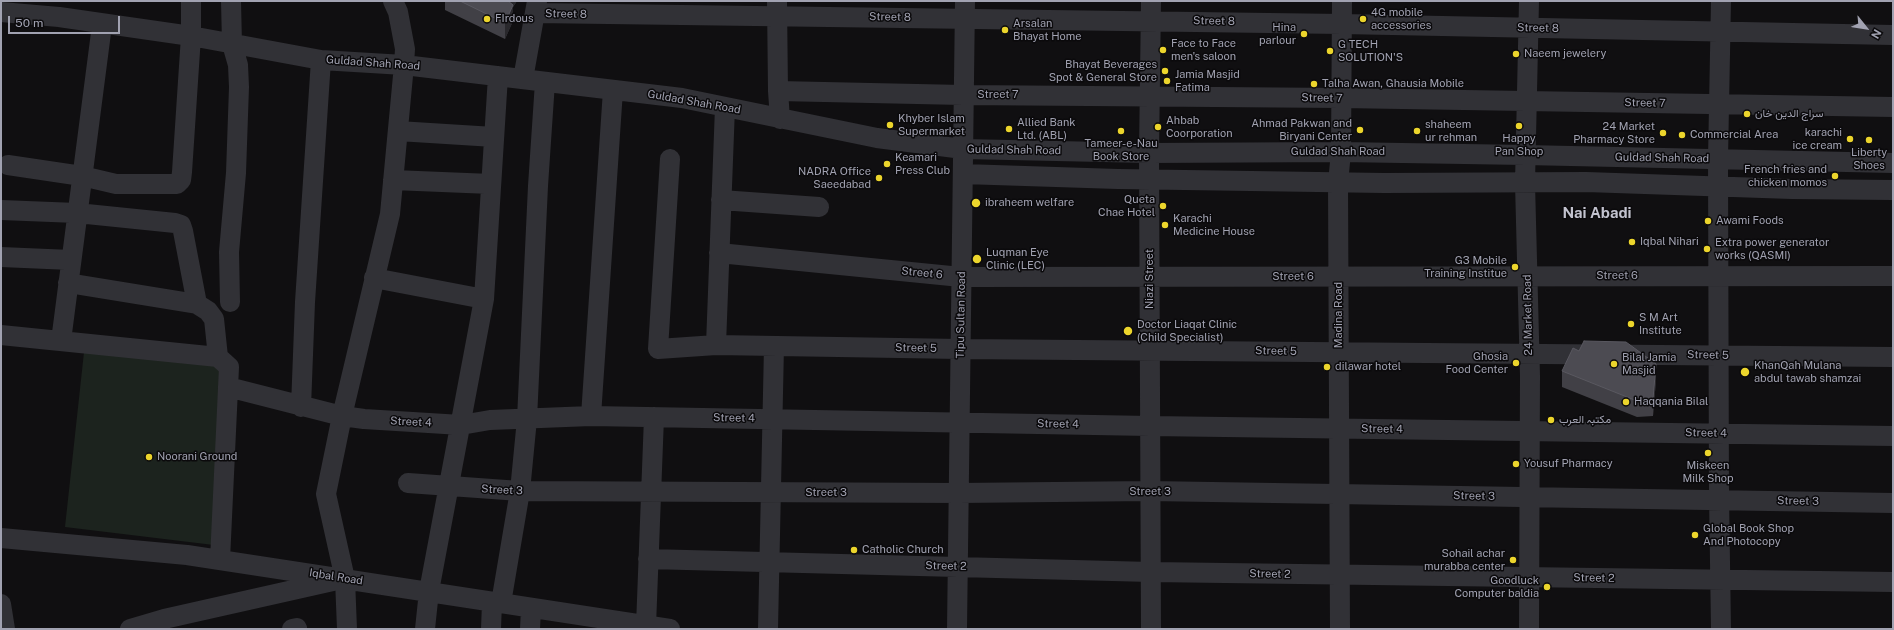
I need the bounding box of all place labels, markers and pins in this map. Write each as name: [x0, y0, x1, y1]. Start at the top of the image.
place label: 4G mobile accessories: [1371, 6, 1431, 32]
place label: FIrdous: [495, 12, 534, 26]
marker: FIrdous: [482, 14, 492, 24]
marker: 4G mobile accessories: [1358, 14, 1368, 24]
place label: Arsalan Bhayat Home: [1013, 17, 1081, 43]
place label: Hina parlour: [1259, 21, 1296, 47]
marker: Arsalan Bhayat Home: [1000, 25, 1010, 35]
marker: Hina parlour: [1299, 29, 1309, 39]
place label: Face to Face men's saloon: [1171, 37, 1236, 63]
place label: G TECH SOLUTION'S: [1338, 38, 1403, 64]
marker: Face to Face men's saloon: [1158, 45, 1168, 55]
marker: G TECH SOLUTION'S: [1325, 46, 1335, 56]
place label: Naeem jewelery: [1524, 47, 1606, 61]
marker: Naeem jewelery: [1511, 49, 1521, 59]
place label: Bhayat Beverages Spot & General Store: [1049, 58, 1157, 84]
marker: Bhayat Beverages Spot & General Store: [1160, 66, 1170, 76]
place label: Jamia Masjid Fatima: [1175, 68, 1240, 94]
marker: Jamia Masjid Fatima: [1162, 76, 1172, 86]
place label: Talha Awan, Ghausia Mobile: [1322, 77, 1464, 91]
marker: Talha Awan, Ghausia Mobile: [1309, 79, 1319, 89]
place label: سراج الدین خان: [1755, 107, 1823, 121]
marker: سراج الدین خان: [1742, 109, 1752, 119]
place label: Khyber Islam Supermarket: [898, 112, 965, 138]
place label: Ahbab Coorporation: [1166, 114, 1233, 140]
place label: Allied Bank Ltd. (ABL): [1017, 116, 1075, 142]
place label: Ahmad Pakwan and Biryani Center: [1251, 117, 1352, 143]
place label: shaheem ur rehman: [1425, 118, 1477, 144]
marker: Khyber Islam Supermarket: [885, 120, 895, 130]
place label: 24 Market Pharmacy Store: [1573, 120, 1655, 146]
marker: Happy Pan Shop: [1514, 121, 1524, 131]
marker: Ahbab Coorporation: [1153, 122, 1163, 132]
marker: Allied Bank Ltd. (ABL): [1004, 124, 1014, 134]
marker: Ahmad Pakwan and Biryani Center: [1355, 125, 1365, 135]
marker: Tameer-e-Nau Book Store: [1116, 126, 1126, 136]
marker: shaheem ur rehman: [1412, 126, 1422, 136]
place label: karachi ice cream: [1793, 126, 1842, 152]
marker: 24 Market Pharmacy Store: [1658, 128, 1668, 138]
place label: Commercial Area: [1690, 128, 1778, 142]
marker: Commercial Area: [1677, 130, 1687, 140]
place label: Happy Pan Shop: [1495, 132, 1543, 158]
marker: karachi ice cream: [1845, 134, 1855, 144]
marker: Liberty Shoes: [1864, 135, 1874, 145]
place label: Tameer-e-Nau Book Store: [1084, 137, 1158, 163]
place label: Liberty Shoes: [1851, 146, 1887, 172]
place label: Keamari Press Club: [895, 151, 950, 177]
marker: Keamari Press Club: [882, 159, 892, 169]
place label: French fries and chicken momos: [1744, 163, 1827, 189]
place label: NADRA Office Saeedabad: [798, 165, 871, 191]
marker: French fries and chicken momos: [1830, 171, 1840, 181]
marker: NADRA Office Saeedabad: [874, 173, 884, 183]
place label: Queta Chae Hotel: [1098, 193, 1155, 219]
place label: ibraheem welfare: [985, 196, 1074, 210]
marker: ibraheem welfare: [970, 197, 982, 209]
marker: Queta Chae Hotel: [1158, 201, 1168, 211]
place label: Karachi Medicine House: [1173, 212, 1255, 238]
place label: Awami Foods: [1716, 214, 1784, 228]
marker: Awami Foods: [1703, 216, 1713, 226]
marker: Karachi Medicine House: [1160, 220, 1170, 230]
place label: Iqbal Nihari: [1640, 235, 1699, 249]
place label: Extra power generator works (QASMI): [1715, 236, 1829, 262]
marker: Iqbal Nihari: [1627, 237, 1637, 247]
marker: Extra power generator works (QASMI): [1702, 244, 1712, 254]
place label: Luqman Eye Clinic (LEC): [986, 246, 1049, 272]
marker: Luqman Eye Clinic (LEC): [971, 253, 983, 265]
place label: G3 Mobile Training Institue: [1424, 254, 1507, 280]
marker: G3 Mobile Training Institue: [1510, 262, 1520, 272]
place label: S M Art Institute: [1639, 311, 1682, 337]
place label: Doctor Liaqat Clinic (Child Specialist): [1137, 318, 1237, 344]
marker: S M Art Institute: [1626, 319, 1636, 329]
marker: Doctor Liaqat Clinic (Child Specialist): [1122, 325, 1134, 337]
place label: Ghosia Food Center: [1445, 350, 1508, 376]
place label: Bilal Jamia Masjid: [1622, 351, 1676, 377]
marker: Ghosia Food Center: [1511, 358, 1521, 368]
marker: Bilal Jamia Masjid: [1609, 359, 1619, 369]
place label: KhanQah Mulana abdul tawab shamzai: [1754, 359, 1861, 385]
place label: dilawar hotel: [1335, 360, 1401, 374]
marker: dilawar hotel: [1322, 362, 1332, 372]
marker: KhanQah Mulana abdul tawab shamzai: [1739, 366, 1751, 378]
place label: Haqqania Bilal: [1634, 395, 1708, 409]
marker: Haqqania Bilal: [1621, 397, 1631, 407]
place label: مکتبہ العرب: [1559, 413, 1611, 427]
marker: مکتبہ العرب: [1546, 415, 1556, 425]
marker: Miskeen Milk Shop: [1703, 448, 1713, 458]
place label: Noorani Ground: [157, 450, 237, 464]
marker: Noorani Ground: [144, 452, 154, 462]
place label: Yousuf Pharmacy: [1524, 457, 1613, 471]
marker: Yousuf Pharmacy: [1511, 459, 1521, 469]
place label: Miskeen Milk Shop: [1682, 459, 1734, 485]
place label: Global Book Shop And Photocopy: [1703, 522, 1794, 548]
marker: Global Book Shop And Photocopy: [1690, 530, 1700, 540]
place label: Catholic Church: [862, 543, 944, 557]
marker: Catholic Church: [849, 545, 859, 555]
place label: Sohail achar murabba center: [1424, 547, 1505, 573]
marker: Sohail achar murabba center: [1508, 555, 1518, 565]
place label: Goodluck Computer baldia: [1454, 574, 1539, 600]
marker: Goodluck Computer baldia: [1542, 582, 1552, 592]

